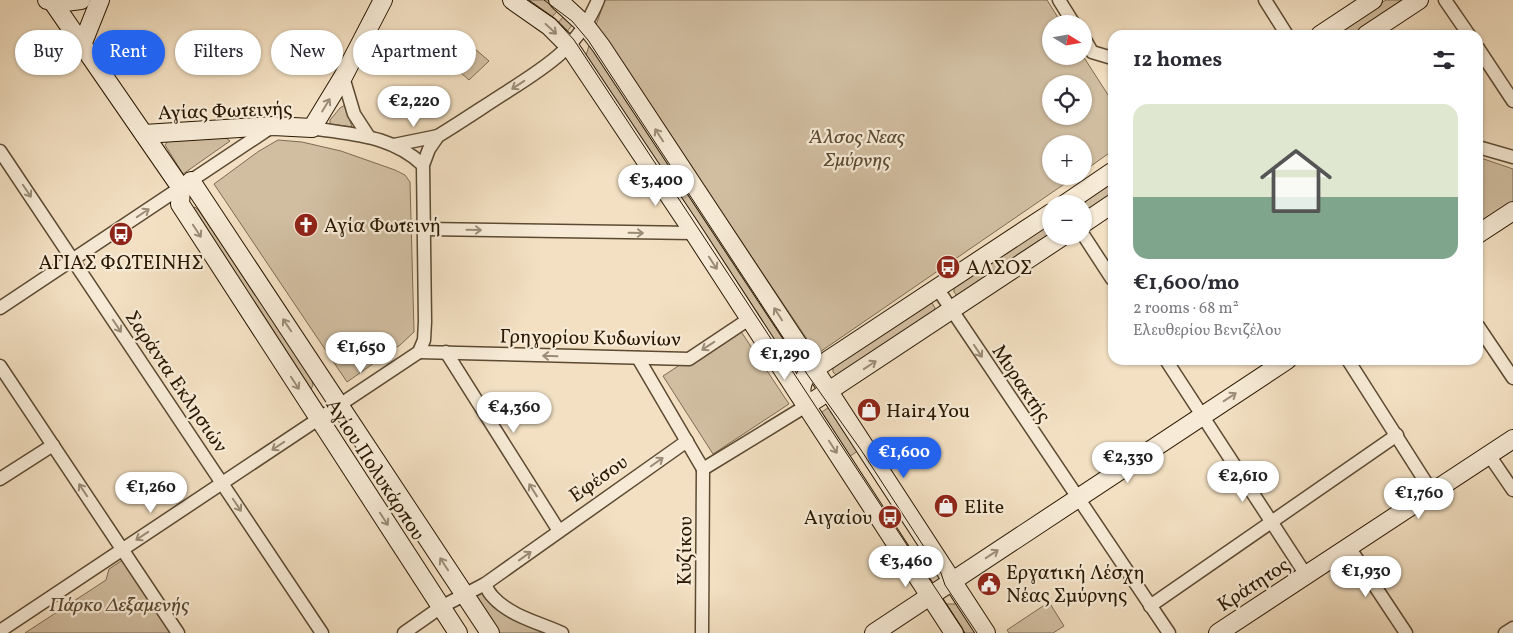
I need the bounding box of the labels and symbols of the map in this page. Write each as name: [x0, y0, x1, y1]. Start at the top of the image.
north arrow: [1042, 15, 1092, 65]
one-way arrow: [545, 23, 557, 35]
one-way arrow: [511, 79, 525, 90]
pin: €2,220: [373, 86, 455, 128]
street label: Αγίας Φωτεινής: [157, 96, 293, 128]
one-way arrow: [322, 98, 332, 112]
park label: Άλσος Νεας Σμύρνης: [808, 124, 905, 175]
one-way arrow: [654, 128, 664, 142]
pin: €3,400: [615, 164, 697, 207]
one-way arrow: [22, 184, 32, 198]
one-way arrow: [135, 208, 149, 218]
church icon: Αγία Φωτεινή: [293, 212, 319, 238]
place label: Αγία Φωτεινή: [324, 213, 441, 241]
bus stop icon: ΑΓΙΑΣ ΦΩΤΕΙΝΗΣ: [108, 221, 134, 247]
one-way arrow: [193, 224, 203, 238]
one-way arrow: [465, 225, 481, 235]
one-way arrow: [628, 228, 644, 237]
place label: ΑΓΙΑΣ ΦΩΤΕΙΝΗΣ: [38, 250, 204, 278]
bus stop icon: ΑΛΣΟΣ: [935, 254, 961, 280]
place label: ΑΛΣΟΣ: [966, 255, 1032, 283]
one-way arrow: [708, 256, 718, 270]
street label: Σαράντα Εκλησιών: [117, 306, 234, 459]
one-way arrow: [773, 307, 783, 321]
one-way arrow: [112, 319, 122, 333]
one-way arrow: [282, 319, 292, 333]
street label: Γρηγορίου Κυδωνίων: [499, 323, 681, 355]
pin: €1,650: [320, 332, 402, 374]
pin: €1,290: [744, 338, 826, 381]
street label: Μυρακτής: [984, 340, 1057, 429]
one-way arrow: [702, 341, 716, 351]
one-way arrow: [973, 344, 983, 358]
one-way arrow: [542, 351, 558, 360]
one-way arrow: [862, 360, 876, 370]
one-way arrow: [290, 375, 300, 389]
pin: €4,360: [473, 392, 555, 434]
one-way arrow: [1223, 392, 1237, 403]
street label: Αγίου Πολυκάρπου: [318, 394, 431, 546]
shop icon: Hair4You: [856, 397, 882, 423]
place label: Hair4You: [886, 398, 970, 426]
pin: €1,600: [863, 436, 945, 479]
one-way arrow: [828, 439, 838, 453]
one-way arrow: [271, 441, 285, 451]
pin: €2,330: [1087, 442, 1169, 484]
street label: Εφέσου: [564, 449, 634, 510]
one-way arrow: [650, 457, 664, 467]
pin: €2,610: [1202, 460, 1284, 503]
pin: €1,260: [110, 472, 192, 514]
pin: €1,760: [1378, 478, 1460, 520]
one-way arrow: [528, 483, 538, 497]
one-way arrow: [78, 484, 88, 498]
shop icon: Elite: [933, 493, 959, 519]
place label: Elite: [964, 494, 1004, 522]
one-way arrow: [232, 498, 242, 512]
bus stop icon: Αιγαίου: [877, 504, 903, 530]
place label: Αιγαίου: [804, 505, 872, 533]
one-way arrow: [379, 511, 389, 525]
street label: Κυζίκου: [671, 516, 701, 586]
one-way arrow: [136, 531, 150, 541]
pin: €3,460: [865, 546, 947, 588]
one-way arrow: [985, 549, 999, 560]
one-way arrow: [517, 551, 531, 561]
street label: Κράτητος: [1212, 552, 1296, 620]
pin: €1,930: [1325, 556, 1407, 598]
one-way arrow: [438, 557, 448, 571]
place label: Εργατική Λέσχη Νέας Σμύρνης: [1006, 560, 1145, 611]
public building icon: Εργατική Λέσχη Νέας Σμύρνης: [976, 571, 1002, 597]
park label: Πάρκο Δεξαμενής: [49, 592, 189, 620]

